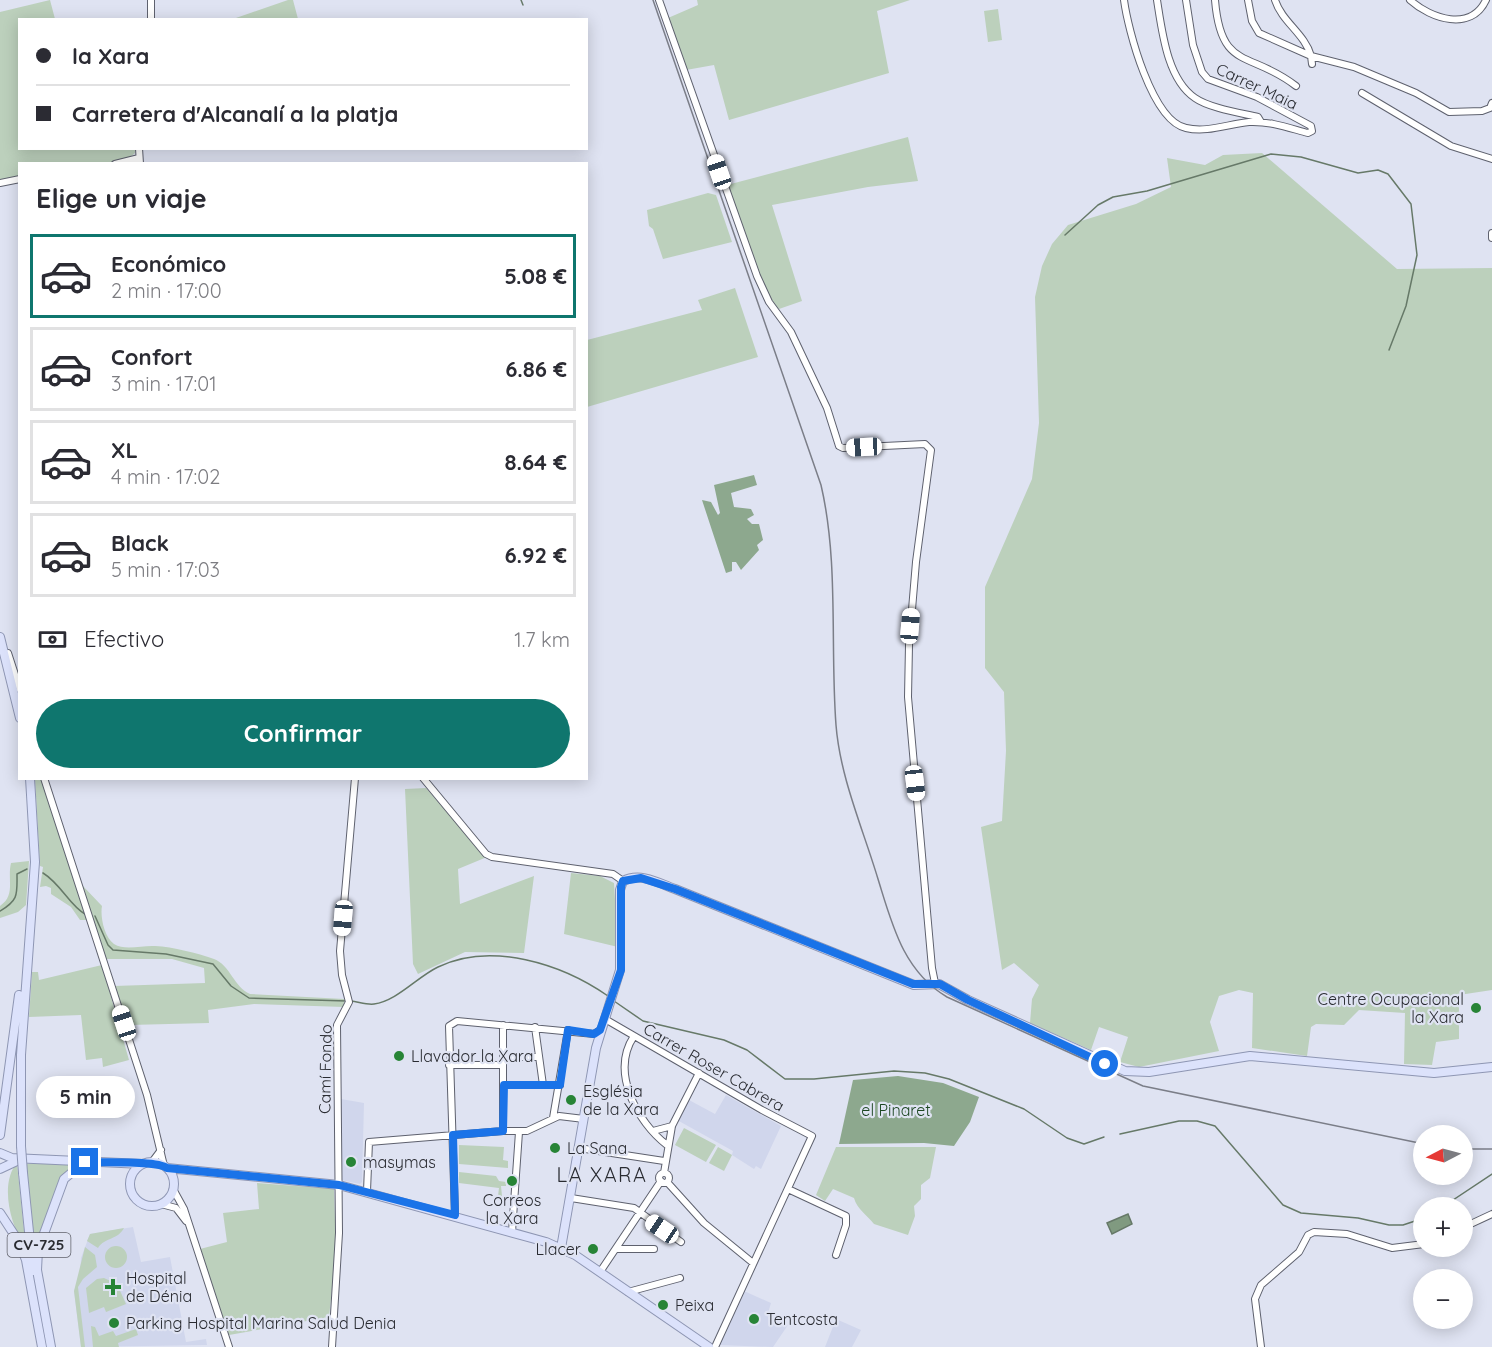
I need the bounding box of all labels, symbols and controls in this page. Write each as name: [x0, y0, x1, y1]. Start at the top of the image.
text: la Xara: [72, 42, 149, 70]
street label: Carrer Maia: [1213, 58, 1301, 114]
text: Carretera d'Alcanalí a la platja: [72, 100, 398, 128]
car: [705, 152, 733, 192]
text: Elige un viaje: [36, 181, 207, 215]
icon: car: [39, 249, 93, 303]
text: Económico: [111, 250, 226, 278]
text: 5.08 €: [504, 262, 567, 290]
text: 2 min · 17:00: [111, 278, 222, 303]
icon: car: [39, 342, 93, 396]
text: Confort: [111, 343, 193, 371]
text: 6.86 €: [505, 355, 567, 383]
text: 3 min · 17:01: [111, 371, 217, 396]
icon: car: [39, 435, 93, 489]
text: XL: [111, 436, 138, 464]
car: [846, 437, 882, 457]
text: 8.64 €: [504, 448, 567, 476]
text: 4 min · 17:02: [111, 464, 220, 489]
icon: car: [39, 528, 93, 582]
text: Black: [111, 529, 169, 557]
text: 6.92 €: [504, 541, 567, 569]
text: 5 min · 17:03: [111, 557, 220, 582]
car: [899, 607, 921, 645]
icon: cash: [36, 623, 69, 656]
text: Efectivo: [84, 625, 164, 653]
text: 1.7 km: [514, 627, 570, 652]
button: Confirmar: [36, 699, 570, 768]
car: [904, 764, 926, 802]
car: [332, 899, 354, 937]
place label: Centre Ocupacional la Xara: [1317, 989, 1464, 1027]
marker: Centre Ocupacional la Xara: [1469, 1001, 1483, 1015]
car: [110, 1003, 138, 1043]
street label: Carrer Roser Cabrera: [640, 1018, 788, 1116]
street label: Camí Fondo: [314, 1024, 336, 1114]
place label: Llavador la Xara: [411, 1046, 534, 1066]
marker: Llavador la Xara: [392, 1049, 406, 1063]
route start: [1091, 1050, 1118, 1077]
callout: 5 min: [36, 1075, 134, 1117]
place label: Església de la Xara: [583, 1081, 659, 1119]
text: 5 min: [59, 1084, 112, 1109]
marker: Església de la Xara: [564, 1093, 578, 1107]
park label: el Pinaret: [861, 1100, 931, 1120]
north arrow: [1413, 1125, 1473, 1185]
map controls: [1413, 1125, 1473, 1329]
place label: La Sana: [567, 1138, 627, 1158]
marker: La Sana: [548, 1141, 562, 1155]
route end: [71, 1148, 98, 1175]
place label: masymas: [363, 1152, 436, 1172]
marker: masymas: [344, 1155, 358, 1169]
district label: LA XARA: [557, 1162, 647, 1187]
marker: Correos la Xara: [505, 1174, 519, 1188]
place label: Correos la Xara: [483, 1190, 541, 1228]
button: +: [1413, 1197, 1473, 1257]
car: [642, 1211, 682, 1247]
road number: CV-725: [8, 1233, 70, 1257]
place label: Llacer: [536, 1239, 581, 1259]
marker: Llacer: [586, 1242, 600, 1256]
place label: Hospital de Dénia: [126, 1268, 192, 1306]
button: −: [1413, 1269, 1473, 1329]
marker: Hospital de Dénia: [104, 1278, 122, 1296]
place label: Peixa: [675, 1295, 714, 1315]
marker: Peixa: [656, 1298, 670, 1312]
place label: Tentcosta: [766, 1309, 838, 1329]
marker: Tentcosta: [747, 1312, 761, 1326]
place label: Parking Hospital Marina Salud Denia: [126, 1313, 396, 1333]
marker: Parking Hospital Marina Salud Denia: [107, 1316, 121, 1330]

